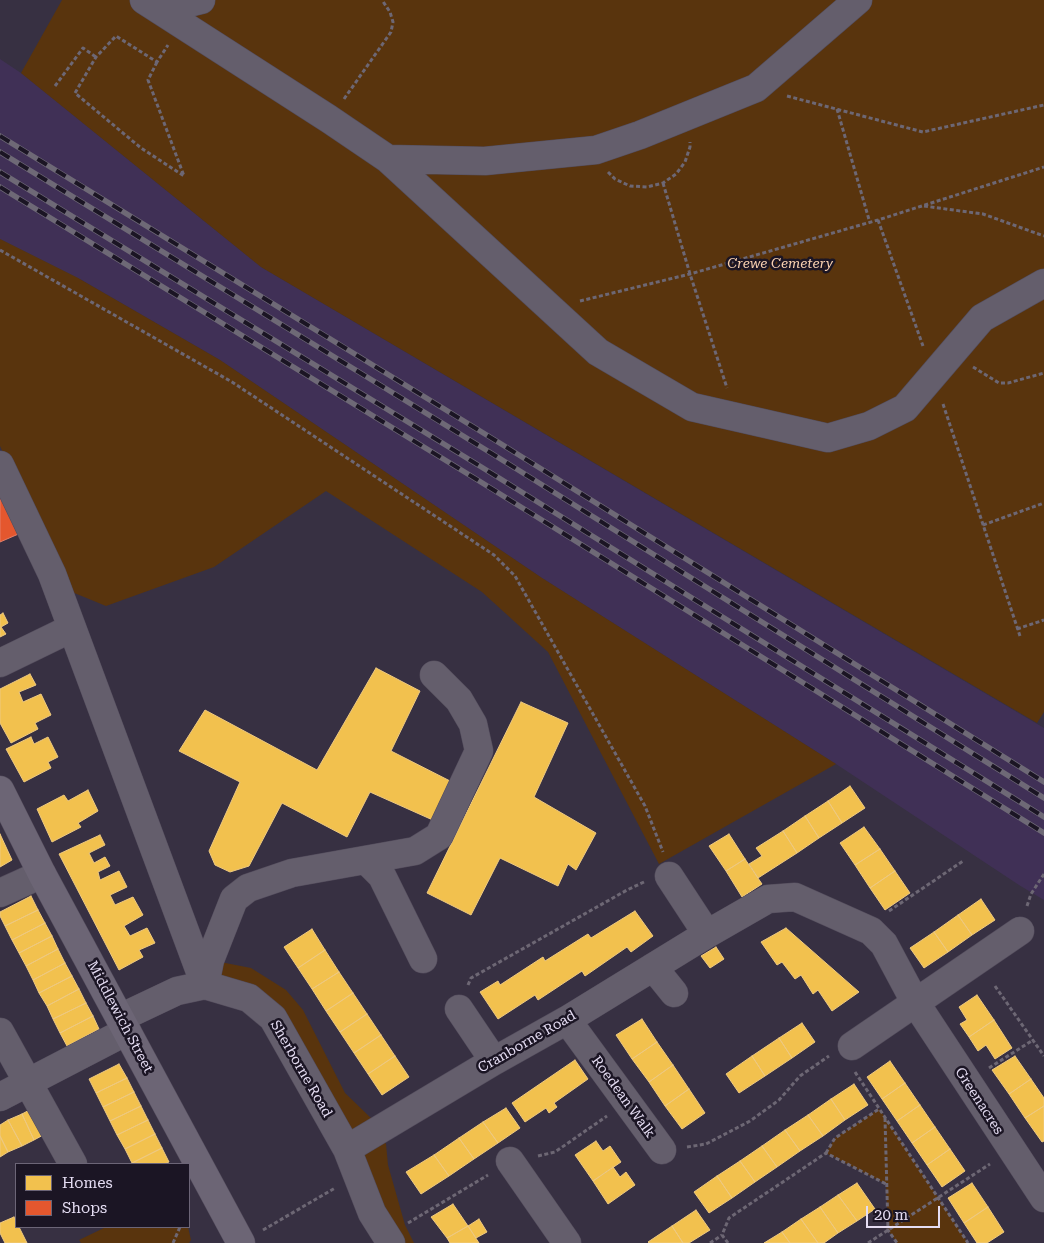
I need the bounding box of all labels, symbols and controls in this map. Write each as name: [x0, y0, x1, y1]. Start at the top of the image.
park label: Crewe Cemetery: [727, 256, 833, 272]
street label: Middlewich Street: [83, 958, 157, 1076]
street label: Cranborne Road: [475, 1007, 579, 1077]
street label: Sherborne Road: [266, 1017, 336, 1121]
street label: Roedean Walk: [588, 1053, 658, 1141]
street label: Greenacres: [951, 1064, 1007, 1138]
legend: [15, 1163, 190, 1228]
text: Homes: [62, 1174, 113, 1192]
scale bar: [869, 1196, 943, 1228]
text: Shops: [62, 1199, 107, 1217]
text: 20 m: [874, 1206, 908, 1224]

